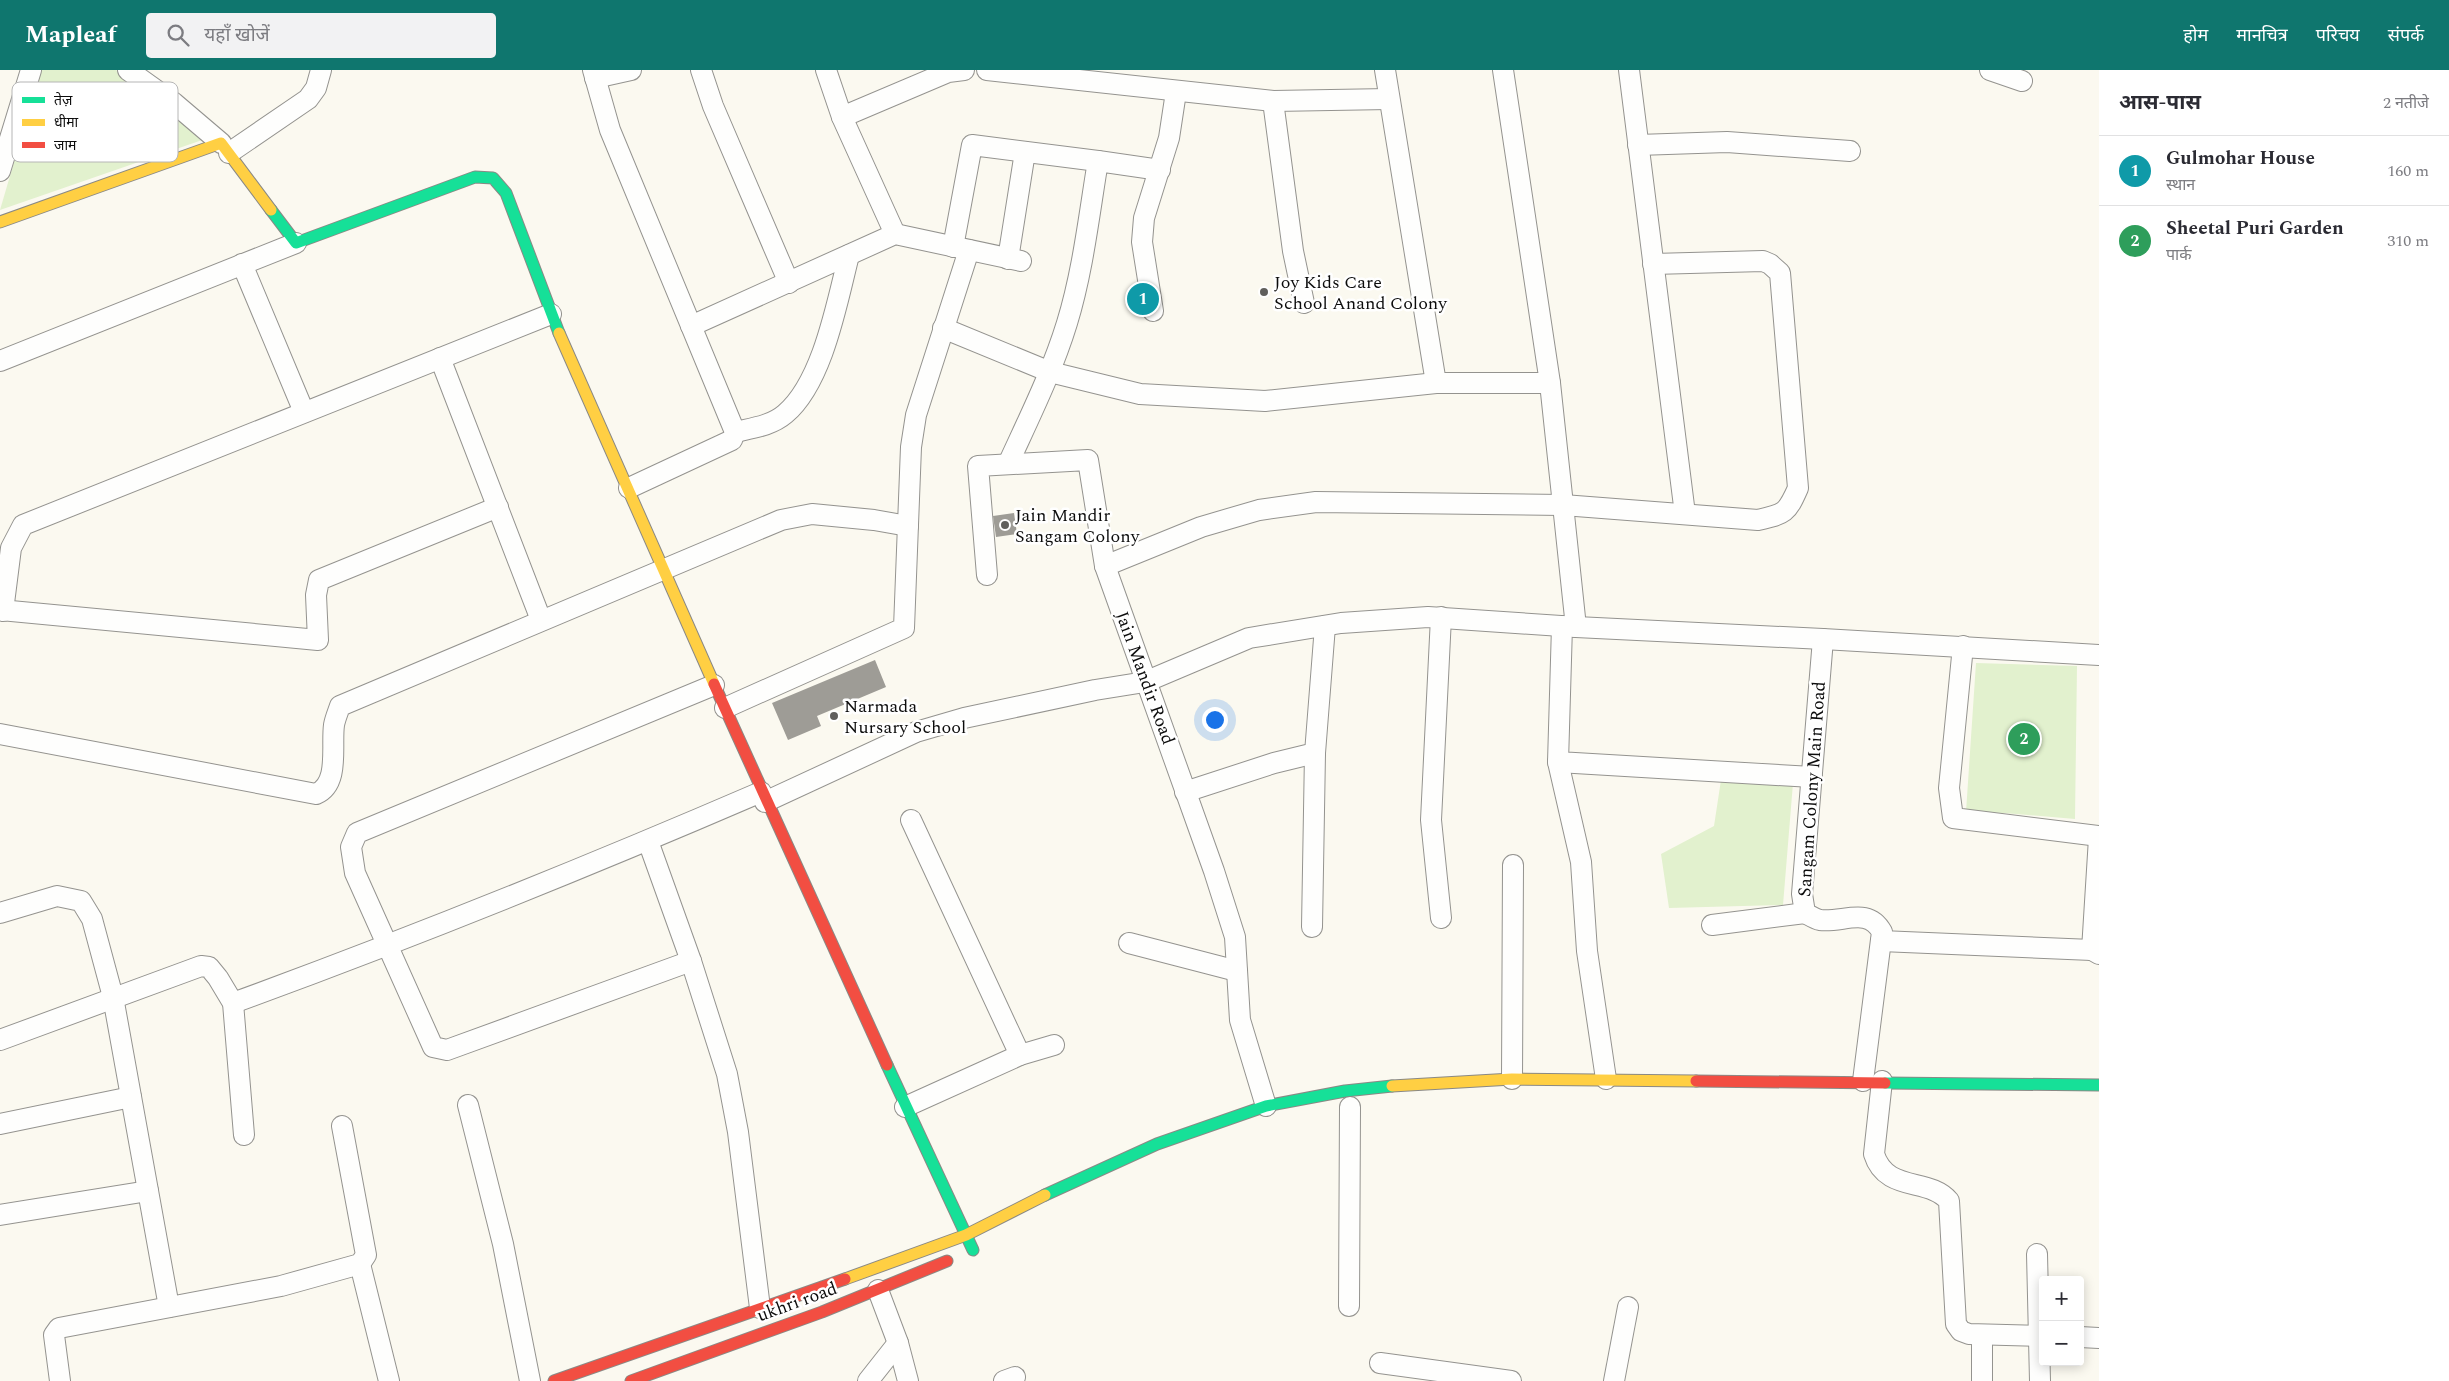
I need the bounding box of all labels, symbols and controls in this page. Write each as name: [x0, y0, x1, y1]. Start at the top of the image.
search box: [146, 13, 496, 58]
text: Mapleaf: [25, 17, 116, 53]
icon: search: [164, 21, 192, 49]
text: यहाँ खोजें: [204, 21, 270, 50]
text: होम: [2183, 22, 2208, 49]
text: मानचित्र: [2236, 22, 2288, 49]
text: परिचय: [2316, 22, 2360, 49]
text: संपर्क: [2388, 22, 2424, 49]
legend: [12, 82, 178, 162]
text: आस-पास: [2119, 87, 2201, 119]
text: तेज़: [54, 90, 73, 111]
text: 2 नतीजे: [2383, 91, 2429, 115]
text: धीमा: [54, 112, 79, 133]
text: जाम: [54, 135, 77, 156]
text: Gulmohar House: [2166, 144, 2315, 173]
text: 1: [2131, 159, 2139, 183]
text: 160 m: [2387, 159, 2429, 183]
text: स्थान: [2166, 173, 2195, 197]
text: Sheetal Puri Garden: [2166, 214, 2344, 243]
text: 2: [2131, 229, 2139, 253]
text: 310 m: [2387, 229, 2429, 253]
text: पार्क: [2166, 243, 2192, 267]
place label: Joy Kids Care School Anand Colony: [1274, 269, 1448, 317]
pin: 1: [1127, 280, 1159, 318]
marker: Joy Kids Care School Anand Colony: [1258, 286, 1270, 298]
place label: Jain Mandir Sangam Colony: [1015, 502, 1141, 550]
marker: Jain Mandir Sangam Colony: [999, 519, 1011, 531]
street label: Jain Mandir Road: [1108, 607, 1182, 749]
street label: Sangam Colony Main Road: [1791, 680, 1833, 898]
place label: Narmada Nursary School: [844, 693, 966, 741]
your location: [1202, 707, 1228, 733]
marker: Narmada Nursary School: [828, 710, 840, 722]
pin: 2: [2008, 720, 2040, 758]
street label: ukhri road: [753, 1275, 841, 1329]
map controls: [2039, 1276, 2084, 1366]
button: +: [2039, 1276, 2084, 1321]
button: −: [2039, 1321, 2084, 1366]

